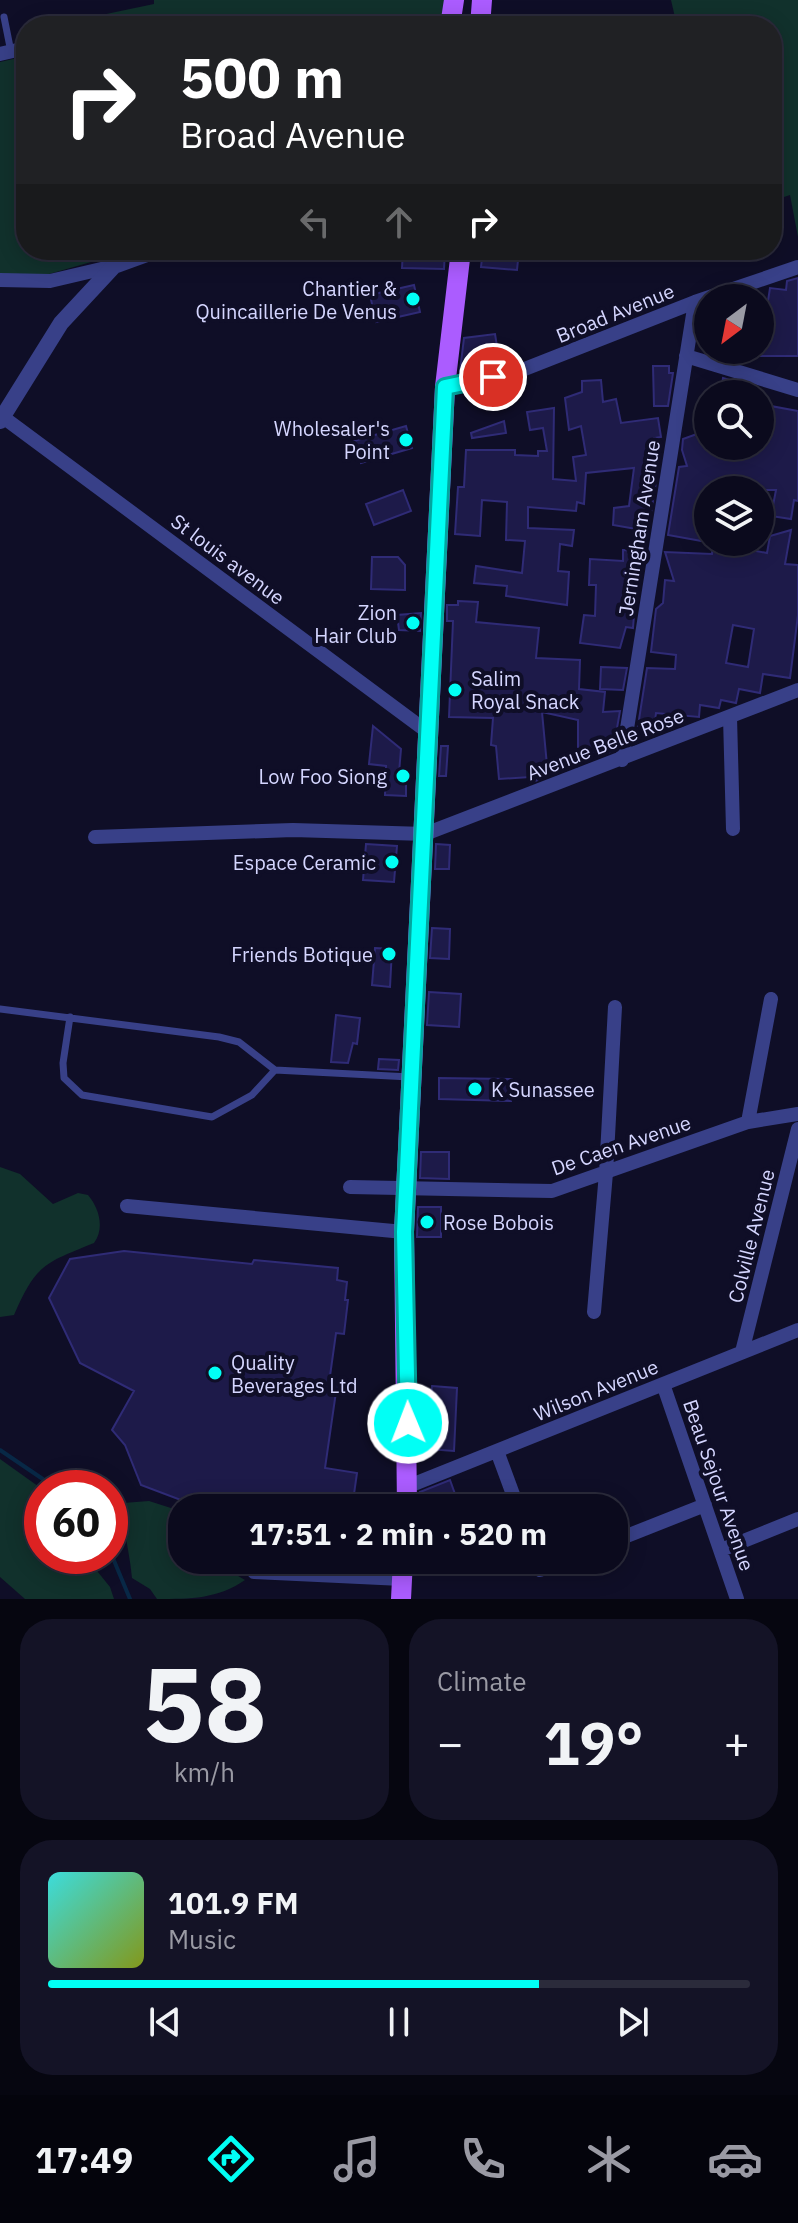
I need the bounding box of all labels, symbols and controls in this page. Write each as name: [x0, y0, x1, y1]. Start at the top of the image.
text: 500 m: [180, 41, 344, 113]
icon: right: [48, 48, 152, 152]
text: Broad Avenue: [180, 111, 406, 158]
icon: left: [293, 200, 337, 244]
icon: ahead: [377, 200, 421, 244]
icon: right: [461, 200, 505, 244]
place label: Chantier & Quincaillerie De Venus: [195, 275, 397, 325]
street label: Broad Avenue: [552, 277, 678, 349]
north arrow: [694, 284, 774, 364]
map controls: [694, 284, 774, 556]
marker: Chantier & Quincaillerie De Venus: [404, 290, 422, 308]
pin: [459, 343, 527, 411]
icon: arrive: [471, 355, 515, 399]
button: search: [694, 380, 774, 460]
place label: Wholesaler's Point: [274, 415, 390, 465]
marker: Wholesaler's Point: [397, 431, 415, 449]
street label: Jerningham Avenue: [612, 438, 666, 618]
button: layers: [694, 476, 774, 556]
street label: St louis avenue: [166, 507, 290, 611]
place label: Zion Hair Club: [314, 599, 397, 649]
marker: Zion Hair Club: [404, 614, 422, 632]
place label: Salim Royal Snack: [471, 665, 580, 715]
marker: Salim Royal Snack: [446, 681, 464, 699]
street label: Avenue Belle Rose: [522, 702, 688, 786]
place label: Low Foo Siong: [258, 763, 387, 790]
marker: Low Foo Siong: [394, 767, 412, 785]
place label: Espace Ceramic: [233, 849, 376, 876]
marker: Espace Ceramic: [383, 853, 401, 871]
place label: Friends Botique: [231, 941, 373, 968]
marker: Friends Botique: [380, 945, 398, 963]
place label: K Sunassee: [491, 1076, 595, 1103]
marker: K Sunassee: [466, 1080, 484, 1098]
street label: De Caen Avenue: [548, 1108, 694, 1182]
street label: Colville Avenue: [721, 1166, 781, 1306]
place label: Rose Bobois: [443, 1209, 554, 1236]
marker: Rose Bobois: [418, 1213, 436, 1231]
place label: Quality Beverages Ltd: [231, 1349, 358, 1399]
street label: Wilson Avenue: [530, 1353, 662, 1427]
marker: Quality Beverages Ltd: [206, 1364, 224, 1382]
position arrow: [366, 1381, 450, 1465]
street label: Beau Sejour Avenue: [677, 1396, 761, 1574]
speed limit sign: 60: [24, 1470, 128, 1574]
text: 17:51 · 2 min · 520 m: [249, 1514, 547, 1553]
text: 58: [142, 1635, 267, 1771]
text: Climate: [437, 1664, 527, 1698]
text: 19°: [543, 1703, 644, 1782]
text: −: [437, 1714, 463, 1771]
text: +: [724, 1714, 750, 1771]
text: km/h: [174, 1755, 235, 1789]
text: 101.9 FM: [168, 1883, 299, 1922]
text: Music: [168, 1922, 236, 1956]
icon: previous: [143, 2000, 187, 2044]
icon: pause: [377, 2000, 421, 2044]
icon: next: [611, 2000, 655, 2044]
icon: directions: [203, 2131, 259, 2187]
icon: music: [329, 2131, 385, 2187]
icon: phone: [455, 2131, 511, 2187]
icon: climate: [581, 2131, 637, 2187]
icon: car: [707, 2131, 763, 2187]
text: 17:49: [35, 2136, 133, 2183]

